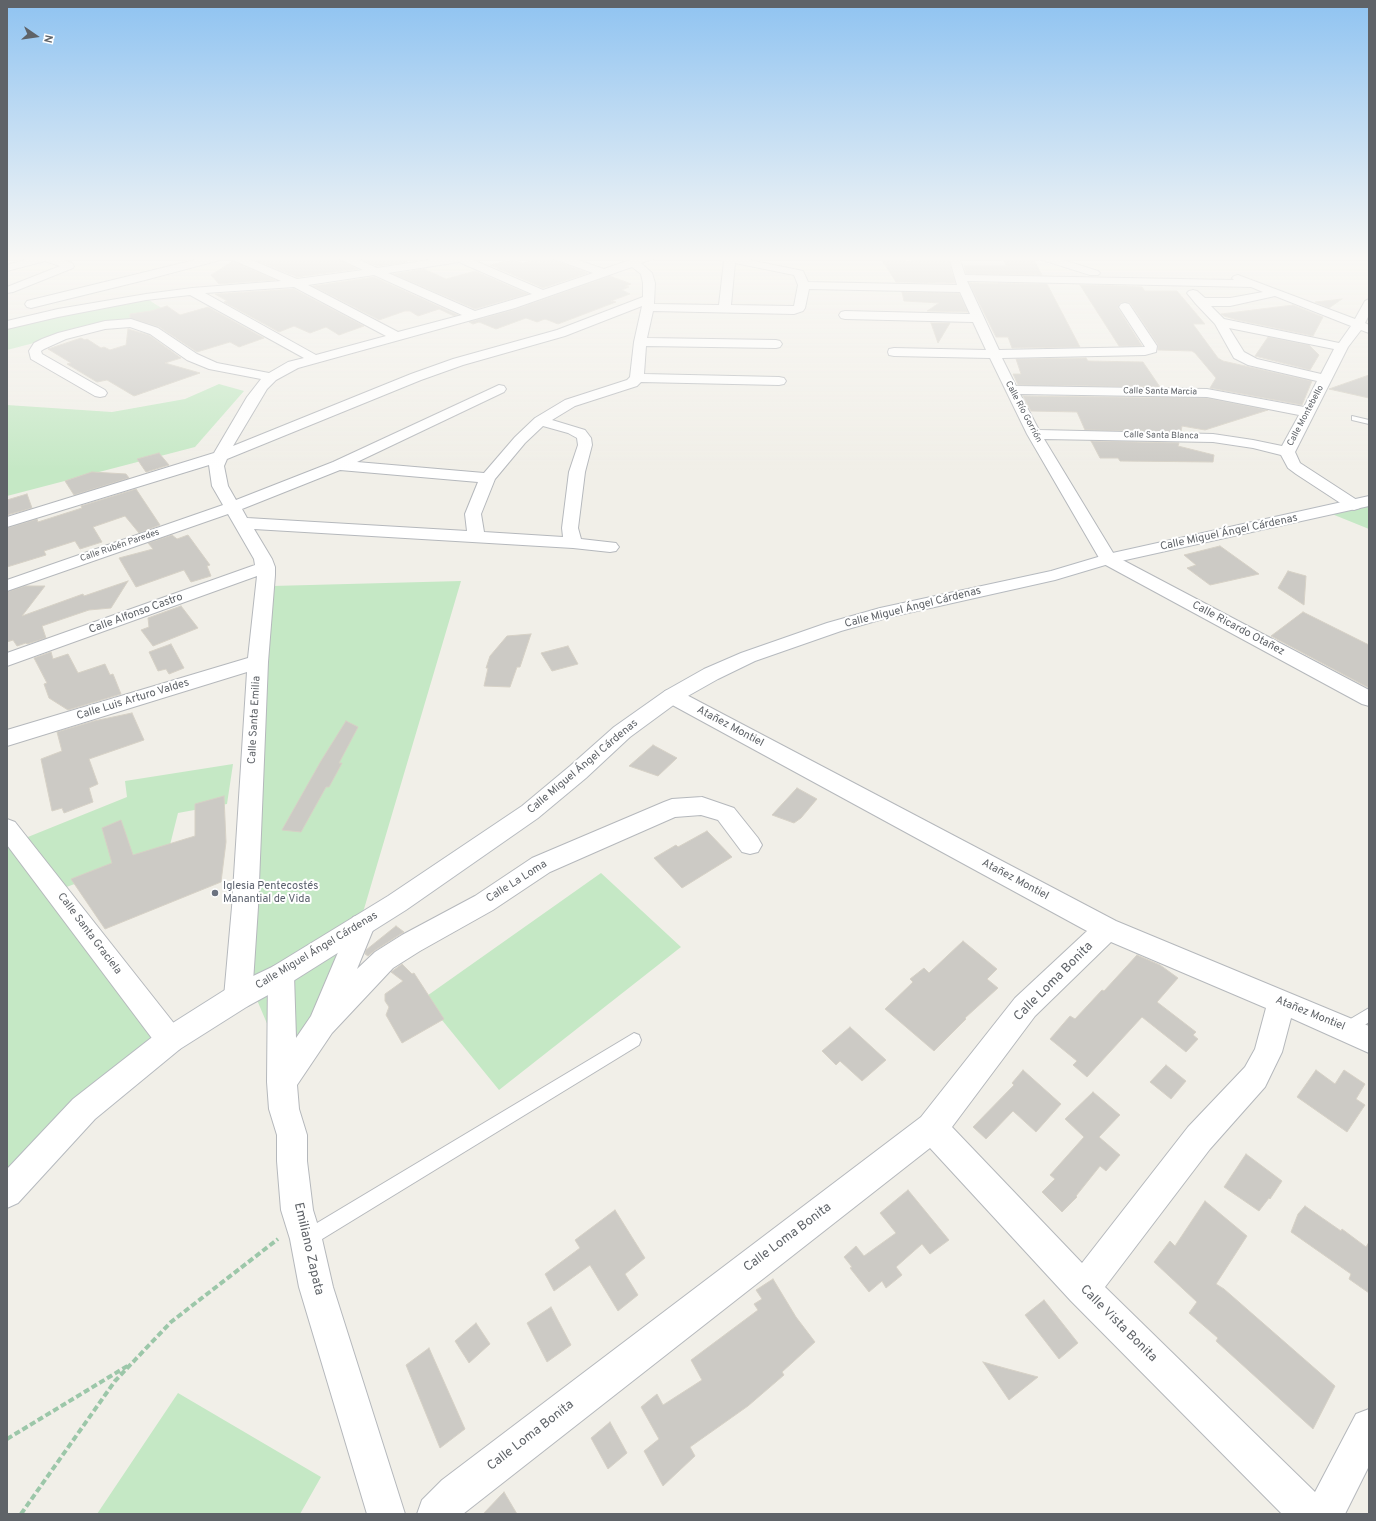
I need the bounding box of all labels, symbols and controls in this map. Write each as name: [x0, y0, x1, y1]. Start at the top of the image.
north arrow: [16, 16, 56, 56]
text: N: [40, 33, 55, 44]
street label: Calle Río Gorrión: [1002, 379, 1044, 445]
street label: Calle Montebello: [1285, 384, 1327, 448]
street label: Calle Santa Marcia: [1123, 386, 1197, 398]
street label: Calle Santa Blanca: [1123, 430, 1199, 442]
street label: Calle Miguel Ángel Cárdenas: [1159, 512, 1299, 554]
street label: Calle Rubén Paredes: [79, 527, 161, 565]
street label: Calle Miguel Ángel Cárdenas: [843, 585, 983, 631]
street label: Calle Alfonso Castro: [87, 591, 185, 637]
street label: Calle Ricardo Otañez: [1189, 599, 1287, 659]
street label: Calle Santa Emilia: [246, 676, 264, 764]
street label: Calle Luis Arturo Valdes: [75, 677, 191, 723]
street label: Atañez Montiel: [694, 704, 766, 750]
street label: Calle Miguel Ángel Cárdenas: [525, 717, 641, 817]
street label: Atañez Montiel: [979, 857, 1051, 903]
street label: Calle La Loma: [484, 858, 550, 906]
place label: Iglesia Pentecostés Manantial de Vida: [223, 880, 318, 906]
marker: Iglesia Pentecostés Manantial de Vida: [210, 888, 220, 898]
street label: Calle Santa Graciela: [54, 891, 124, 977]
street label: Calle Miguel Ángel Cárdenas: [254, 909, 380, 993]
street label: Calle Loma Bonita: [1011, 939, 1097, 1025]
street label: Atañez Montiel: [1273, 994, 1347, 1034]
street label: Calle Loma Bonita: [741, 1200, 835, 1276]
street label: Emiliano Zapata: [290, 1201, 326, 1297]
street label: Calle Vista Bonita: [1076, 1282, 1160, 1366]
street label: Calle Loma Bonita: [485, 1397, 577, 1475]

